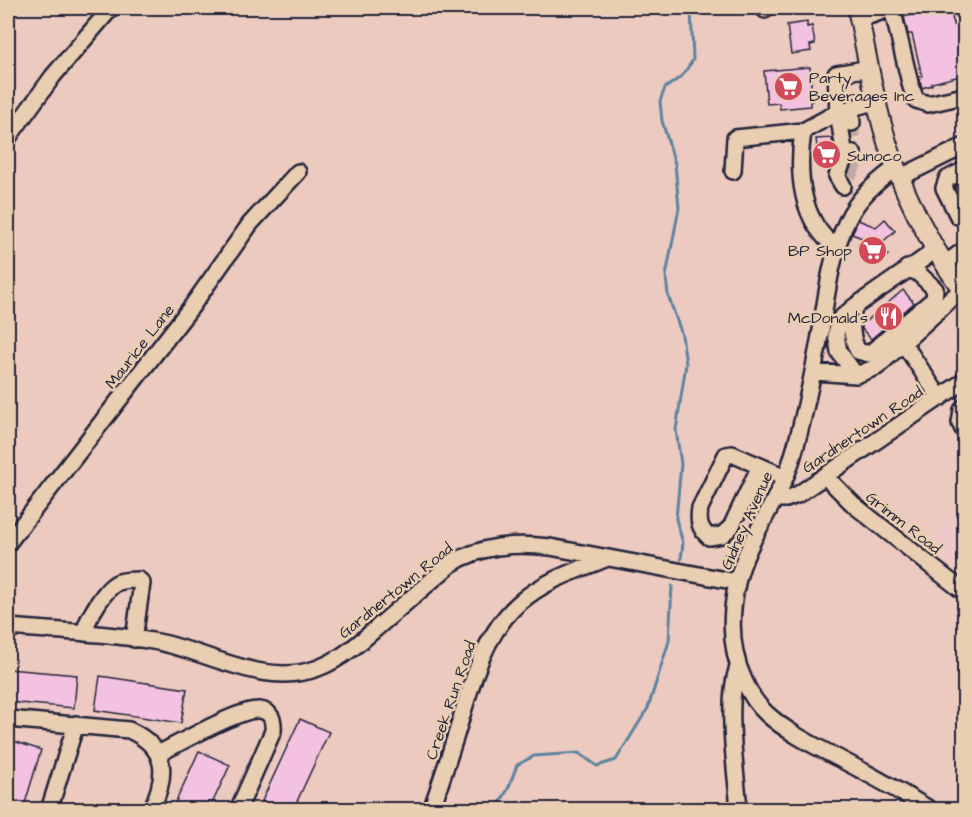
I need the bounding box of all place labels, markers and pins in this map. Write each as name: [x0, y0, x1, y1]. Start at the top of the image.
place label: Party Beverages Inc: [809, 67, 915, 108]
supermarket icon: Party Beverages Inc: [772, 70, 804, 102]
supermarket icon: Sunoco: [810, 139, 842, 171]
place label: Sunoco: [847, 145, 902, 167]
supermarket icon: BP Shop: [857, 234, 889, 266]
place label: BP Shop: [788, 240, 852, 262]
restaurant icon: McDonald's: [873, 301, 905, 333]
place label: McDonald's: [788, 307, 868, 329]

